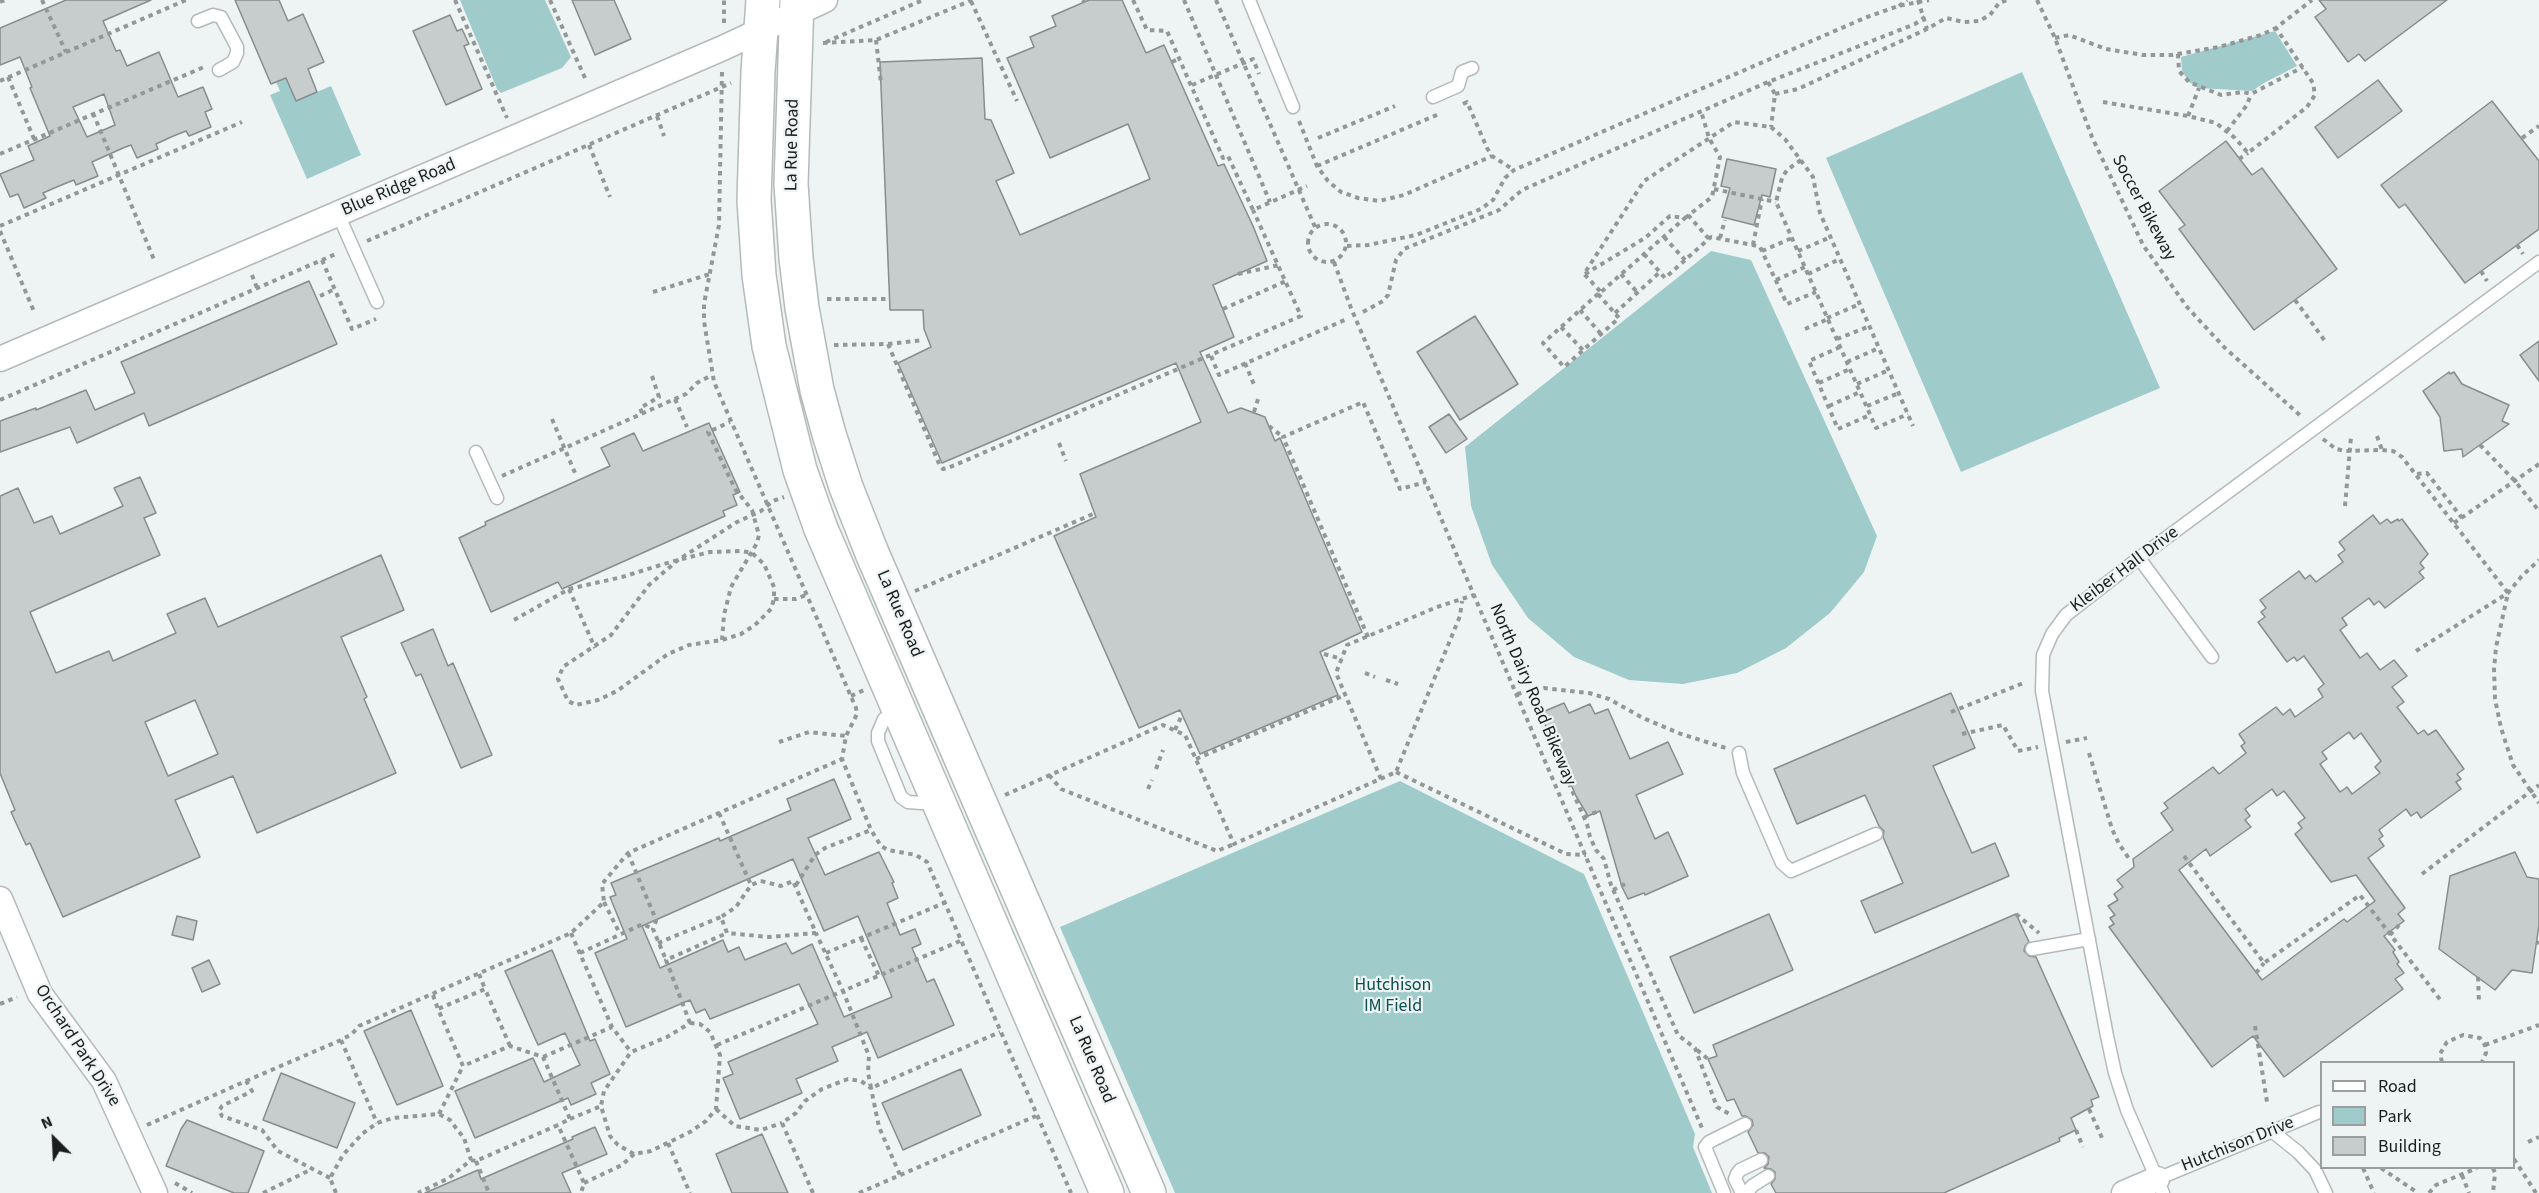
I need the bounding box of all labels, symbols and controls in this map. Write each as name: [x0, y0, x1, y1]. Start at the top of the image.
street label: La Rue Road: [781, 99, 805, 191]
street label: Soccer Bikeway: [2106, 151, 2180, 265]
street label: Blue Ridge Road: [339, 154, 459, 222]
street label: Kleiber Hall Drive: [2067, 522, 2183, 618]
street label: La Rue Road: [871, 567, 927, 661]
street label: North Dairy Road Bikeway: [1484, 601, 1580, 789]
park label: Hutchison IM Field: [1355, 975, 1431, 1018]
street label: Orchard Park Drive: [30, 981, 124, 1111]
street label: La Rue Road: [1063, 1013, 1119, 1107]
legend: [2320, 1061, 2515, 1169]
text: Road: [2378, 1074, 2417, 1099]
text: Park: [2378, 1104, 2412, 1129]
north arrow: [24, 1109, 84, 1169]
text: N: [37, 1110, 56, 1135]
street label: Hutchison Drive: [2179, 1113, 2297, 1177]
text: Building: [2378, 1134, 2441, 1159]

